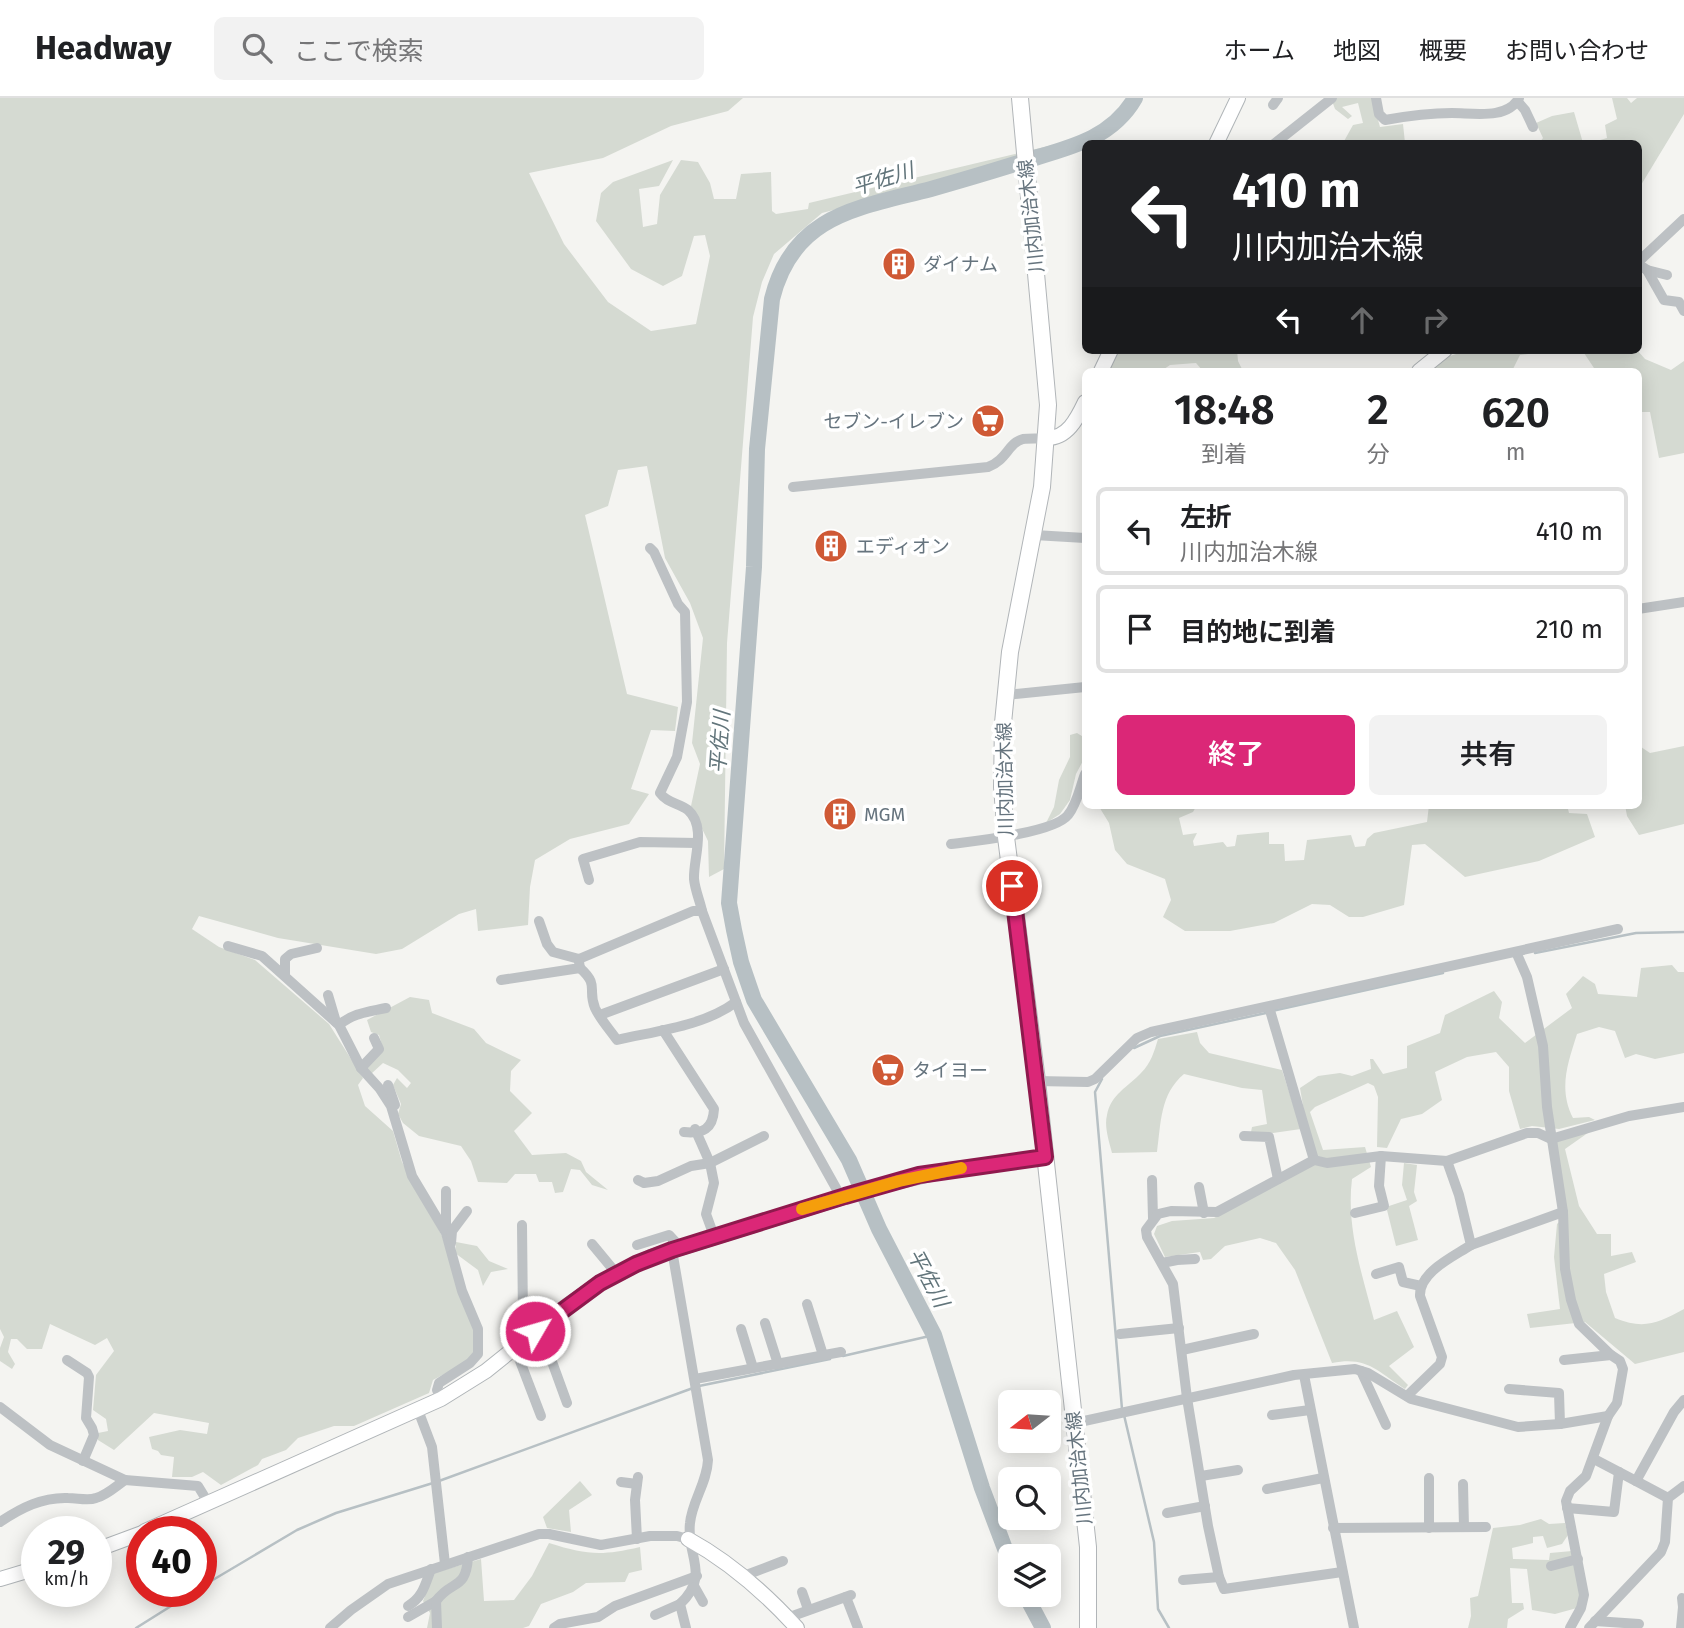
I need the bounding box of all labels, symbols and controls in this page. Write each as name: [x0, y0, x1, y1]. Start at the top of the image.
search box: [214, 17, 704, 80]
text: Headway: [35, 28, 172, 68]
icon: search: [238, 29, 276, 67]
text: ここで検索: [294, 36, 424, 67]
text: ホーム: [1224, 37, 1295, 65]
text: 地図: [1333, 37, 1381, 65]
text: 概要: [1419, 37, 1467, 65]
text: お問い合わせ: [1505, 37, 1649, 65]
water label: 平佐川: [849, 157, 919, 201]
street label: 川内加治木線: [1014, 158, 1048, 274]
text: 410 m: [1232, 161, 1361, 220]
icon: left: [1117, 168, 1208, 259]
text: 川内加治木線: [1232, 228, 1424, 266]
building icon: ダイナム: [880, 245, 918, 283]
place label: ダイナム: [923, 253, 998, 276]
icon: left: [1270, 301, 1308, 339]
icon: ahead: [1343, 301, 1381, 339]
icon: right: [1416, 301, 1454, 339]
text: 18:48: [1174, 385, 1275, 435]
text: 2: [1367, 385, 1389, 435]
text: 620: [1481, 388, 1550, 438]
supermarket icon: セブン-イレブン: [969, 402, 1007, 440]
place label: セブン-イレブン: [823, 410, 964, 433]
text: m: [1506, 438, 1526, 466]
text: 到着: [1201, 440, 1247, 468]
text: 分: [1366, 440, 1389, 468]
text: 左折: [1180, 502, 1232, 533]
icon: left: [1121, 512, 1159, 550]
text: 410 m: [1536, 516, 1603, 547]
building icon: エディオン: [812, 527, 850, 565]
place label: エディオン: [856, 535, 950, 558]
text: 川内加治木線: [1180, 538, 1318, 566]
icon: arrive: [1121, 610, 1159, 648]
text: 210 m: [1536, 614, 1603, 645]
text: 目的地に到着: [1180, 617, 1336, 648]
water label: 平佐川: [705, 708, 735, 774]
button: 終了: [1117, 715, 1355, 795]
button: 共有: [1369, 715, 1607, 795]
street label: 川内加治木線: [993, 722, 1017, 836]
building icon: MGM: [821, 795, 859, 833]
place label: MGM: [864, 803, 905, 826]
pin: [982, 856, 1042, 916]
icon: arrive: [993, 867, 1031, 905]
supermarket icon: タイヨー: [869, 1051, 907, 1089]
place label: タイヨー: [912, 1059, 988, 1082]
water label: 平佐川: [902, 1244, 955, 1314]
position arrow: [498, 1294, 572, 1368]
north arrow: [998, 1390, 1060, 1452]
map controls: [998, 1390, 1061, 1607]
street label: 川内加治木線: [1062, 1410, 1096, 1526]
button: search: [998, 1467, 1061, 1530]
speed limit sign: 40: [126, 1516, 217, 1607]
text: 29: [48, 1531, 85, 1573]
button: layers: [998, 1544, 1061, 1607]
text: km/h: [44, 1568, 89, 1590]

